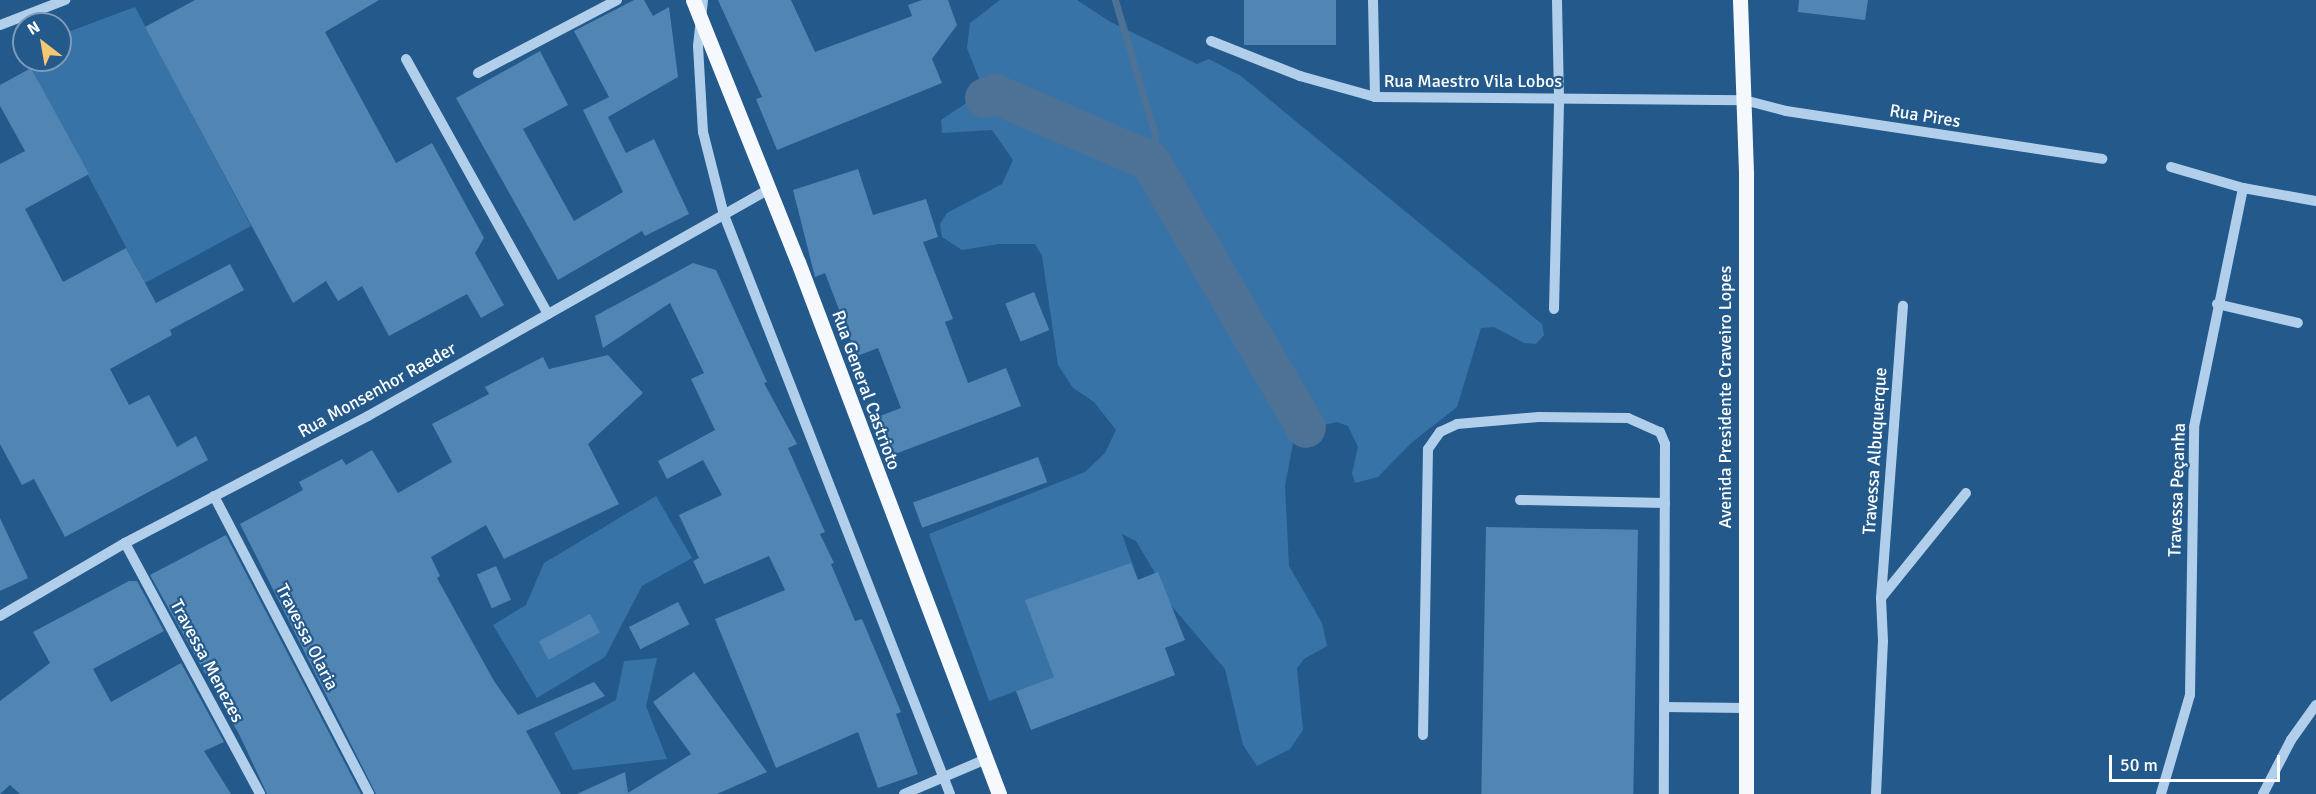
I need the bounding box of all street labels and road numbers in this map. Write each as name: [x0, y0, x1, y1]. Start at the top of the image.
street label: Rua Maestro Vila Lobos: [1384, 70, 1562, 92]
street label: Rua Pires: [1888, 100, 1962, 132]
street label: Avenida Presidente Craveiro Lopes: [1714, 266, 1736, 528]
street label: Rua General Castrioto: [827, 307, 905, 473]
street label: Rua Monsenhor Raeder: [294, 338, 460, 442]
street label: Travessa Albuquerque: [1858, 367, 1892, 535]
street label: Travessa Peçanha: [2164, 423, 2190, 557]
street label: Travessa Olaria: [271, 580, 343, 694]
street label: Travessa Menezes: [166, 596, 248, 726]

